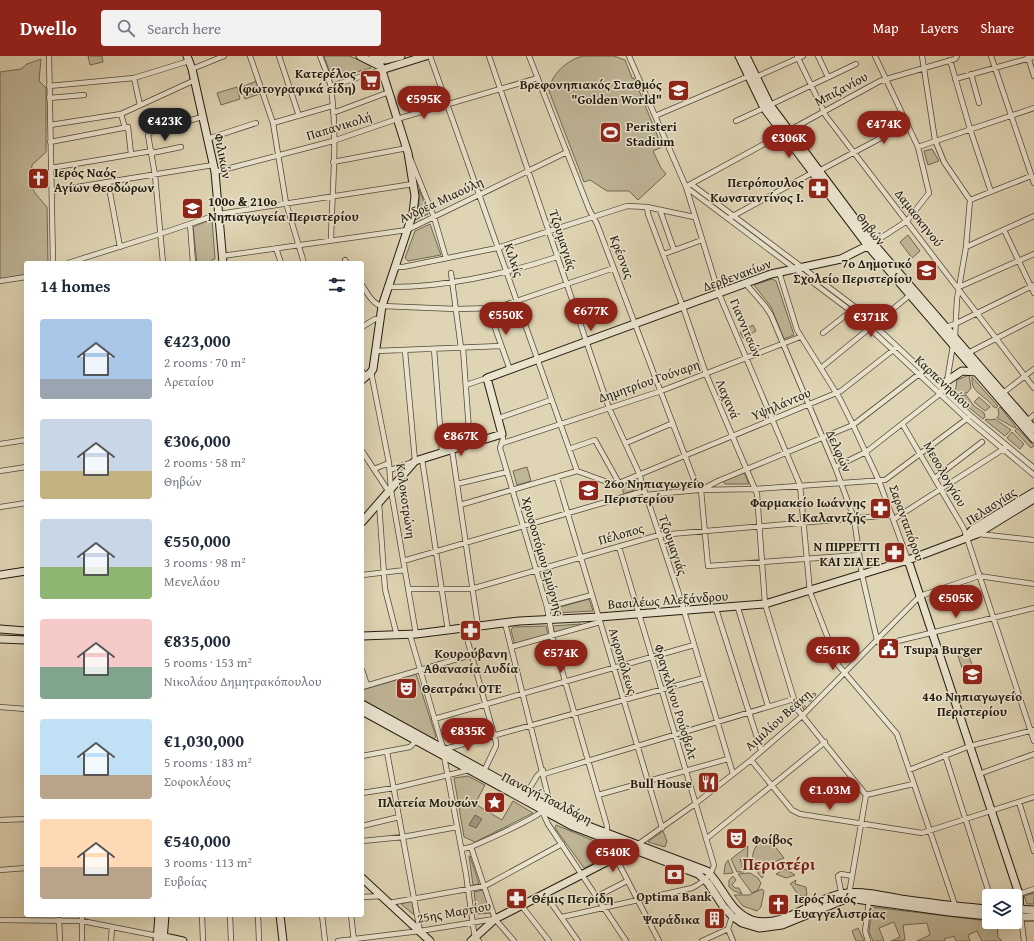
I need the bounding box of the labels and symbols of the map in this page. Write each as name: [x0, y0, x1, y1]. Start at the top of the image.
place label: Κατερέλος (φωτογραφικά είδη): [238, 64, 356, 98]
supermarket icon: Κατερέλος (φωτογραφικά είδη): [358, 67, 384, 93]
street label: Μπιζανίου: [811, 67, 871, 111]
place label: Βρεφονηπιακός Σταθμός "Golden World": [520, 75, 662, 109]
school or university icon: Βρεφονηπιακός Σταθμός "Golden World": [665, 78, 691, 104]
pin: €595K: [396, 86, 452, 120]
street label: Παπανικολή: [304, 107, 374, 145]
pin: €423K: [137, 108, 193, 142]
pin: €474K: [856, 111, 912, 145]
place label: Peristeri Stadium: [626, 117, 677, 151]
sports icon: Peristeri Stadium: [597, 120, 623, 146]
pin: €306K: [761, 125, 817, 159]
street label: Φιλικών: [209, 132, 237, 181]
place label: Ιερός Ναός Αγίων Θεοδώρων: [54, 163, 154, 197]
church icon: Ιερός Ναός Αγίων Θεοδώρων: [25, 166, 51, 192]
street label: Ανδρέα Μιαούλη: [396, 172, 486, 228]
place label: Πετρόπουλος Κωνσταντίνος Ι.: [710, 173, 804, 207]
pharmacy icon: Πετρόπουλος Κωνσταντίνος Ι.: [806, 176, 832, 202]
street label: Δαμασκηνού: [890, 185, 948, 251]
place label: 100ο & 210ο Νηπιαγωγεία Περιστερίου: [208, 192, 359, 226]
school or university icon: 100ο & 210ο Νηπιαγωγεία Περιστερίου: [179, 195, 205, 221]
street label: Τζουμαγιάς: [544, 207, 582, 273]
street label: Θηβών: [852, 208, 890, 250]
street label: Κρέσνας: [605, 232, 639, 282]
street label: Κιλκίς: [499, 241, 529, 280]
street label: Δερβενακίων: [700, 254, 774, 296]
place label: 7ο Δημοτικό Σχολείο Περιστερίου: [793, 254, 912, 288]
school or university icon: 7ο Δημοτικό Σχολείο Περιστερίου: [914, 257, 940, 283]
street label: Γιαννιτσών: [725, 295, 767, 361]
pin: €677K: [563, 298, 619, 332]
pin: €550K: [478, 302, 534, 336]
pin: €371K: [843, 304, 899, 338]
street label: Καρπενησίου: [911, 351, 976, 413]
street label: Δημητρίου Γούναρη: [596, 355, 702, 407]
street label: Λαχανά: [711, 376, 745, 422]
street label: Υψηλάντου: [747, 383, 814, 425]
pin: €867K: [433, 423, 489, 457]
street label: Δελφών: [821, 427, 857, 475]
street label: Μεσολογγίου: [919, 438, 972, 510]
street label: Κολοκοτρώνη: [391, 462, 421, 540]
place label: 26ο Νηπιαγωγείο Περιστερίου: [604, 474, 704, 508]
school or university icon: 26ο Νηπιαγωγείο Περιστερίου: [575, 477, 601, 503]
street label: Σαρανταπόρου: [884, 482, 930, 564]
street label: Πελασγίας: [962, 482, 1021, 530]
place label: Φαρμακείο Ιωάννης Κ. Καλαντζής: [750, 493, 866, 527]
street label: Χρυσοστόμου Σμύρνης: [517, 494, 569, 618]
pharmacy icon: Φαρμακείο Ιωάννης Κ. Καλαντζής: [868, 496, 894, 522]
street label: Τζουμαγιάς: [654, 512, 692, 578]
street label: Πέλοπος: [596, 518, 646, 550]
place label: Ν ΠΙΡΡΕΤΤΙ ΚΑΙ ΣΙΑ ΕΕ: [814, 537, 880, 571]
pharmacy icon: Ν ΠΙΡΡΕΤΤΙ ΚΑΙ ΣΙΑ ΕΕ: [882, 540, 908, 566]
pin: €505K: [928, 585, 984, 619]
street label: Βασιλέως Αλεξάνδρου: [607, 586, 729, 614]
pharmacy icon: Κουρούβανη Αθανασία Λυδία: [458, 618, 484, 644]
street label: Ακροπόλεως: [604, 625, 642, 697]
public building icon: Tsupa Burger: [875, 636, 901, 662]
pin: €561K: [805, 637, 861, 671]
pin: €574K: [533, 640, 589, 674]
place label: Tsupa Burger: [904, 640, 982, 659]
street label: Φραγκλίνου Ρούσβελτ: [649, 642, 703, 763]
place label: Κουρούβανη Αθανασία Λυδία: [424, 644, 518, 678]
school or university icon: 44ο Νηπιαγωγείο Περιστερίου: [959, 661, 985, 687]
theatre icon: Θεατράκι ΟΤΕ: [394, 675, 420, 701]
place label: Θεατράκι ΟΤΕ: [422, 679, 502, 698]
street label: Αιμιλίου Βεάκη: [740, 685, 816, 755]
place label: 44ο Νηπιαγωγείο Περιστερίου: [922, 687, 1022, 721]
pin: €835K: [440, 718, 496, 752]
street label: Παναγή Τσαλδάρη: [499, 767, 595, 829]
restaurant icon: Bull House: [695, 770, 721, 796]
place label: Bull House: [630, 774, 692, 793]
pin: €1.03M: [797, 777, 863, 811]
place icon: Πλατεία Μουσών: [481, 789, 507, 815]
place label: Πλατεία Μουσών: [378, 793, 478, 812]
theatre icon: Φοίβος: [724, 826, 750, 852]
place label: Φοίβος: [752, 830, 793, 849]
pin: €540K: [585, 839, 641, 873]
district label: Περιστέρι: [742, 851, 816, 876]
bank icon: Optima Bank: [661, 861, 687, 887]
pharmacy icon: Θέμις Πετρίδη: [504, 885, 530, 911]
place label: Optima Bank: [637, 887, 712, 906]
place label: Θέμις Πετρίδη: [532, 889, 613, 908]
place label: Ιερός Ναός Ευαγγελιστρίας: [794, 889, 886, 923]
church icon: Ιερός Ναός Ευαγγελιστρίας: [766, 892, 792, 918]
street label: 25ης Μαρτίου: [415, 896, 493, 928]
building icon: Ψαράδικα: [702, 906, 728, 932]
place label: Ψαράδικα: [642, 910, 700, 929]

